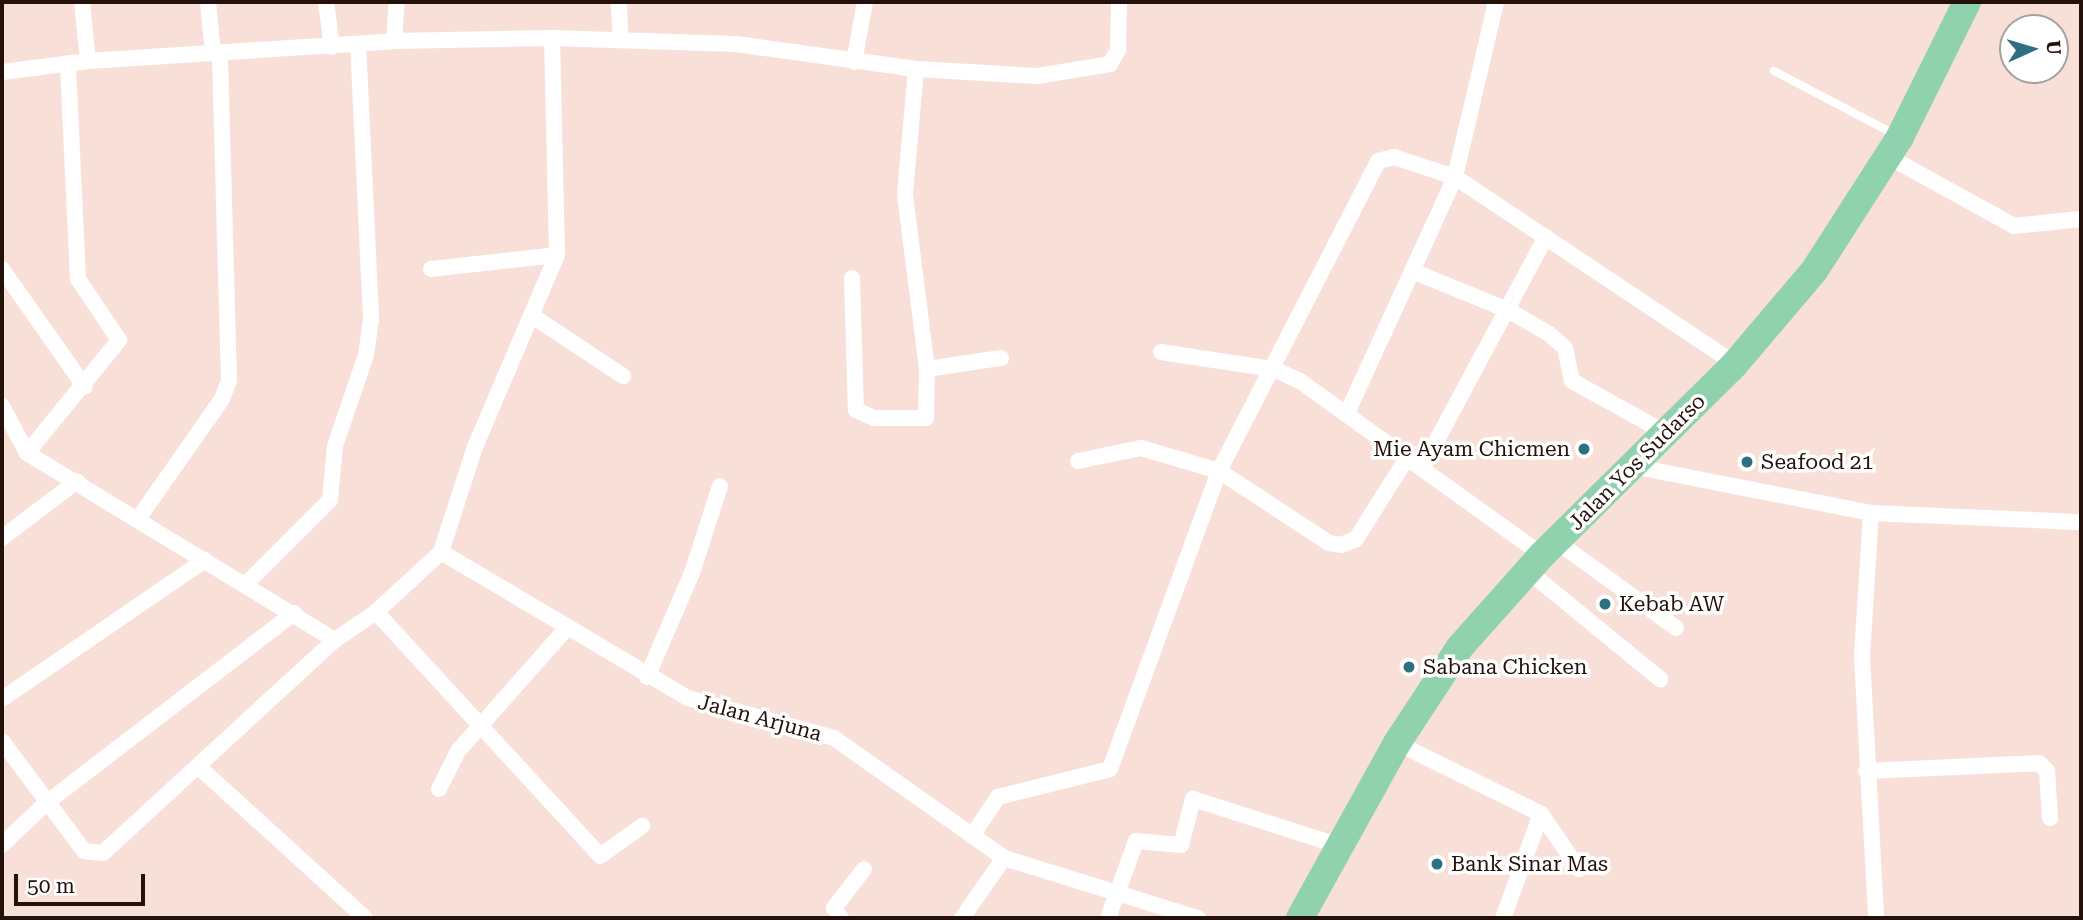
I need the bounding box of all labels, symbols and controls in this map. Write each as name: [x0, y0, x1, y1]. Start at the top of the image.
north arrow: [1999, 14, 2069, 84]
text: U: [2041, 40, 2065, 56]
street label: Jalan Yos Sudarso: [1563, 388, 1711, 536]
place label: Mie Ayam Chicmen: [1373, 436, 1570, 462]
marker: Mie Ayam Chicmen: [1576, 441, 1592, 457]
place label: Seafood 21: [1761, 449, 1873, 475]
marker: Seafood 21: [1739, 454, 1755, 470]
place label: Kebab AW: [1619, 591, 1724, 617]
marker: Kebab AW: [1597, 596, 1613, 612]
place label: Sabana Chicken: [1423, 654, 1587, 680]
marker: Sabana Chicken: [1401, 659, 1417, 675]
street label: Jalan Arjuna: [695, 689, 825, 747]
place label: Bank Sinar Mas: [1451, 851, 1608, 877]
marker: Bank Sinar Mas: [1429, 856, 1445, 872]
scale bar: [18, 860, 149, 904]
text: 50 m: [27, 874, 75, 898]

